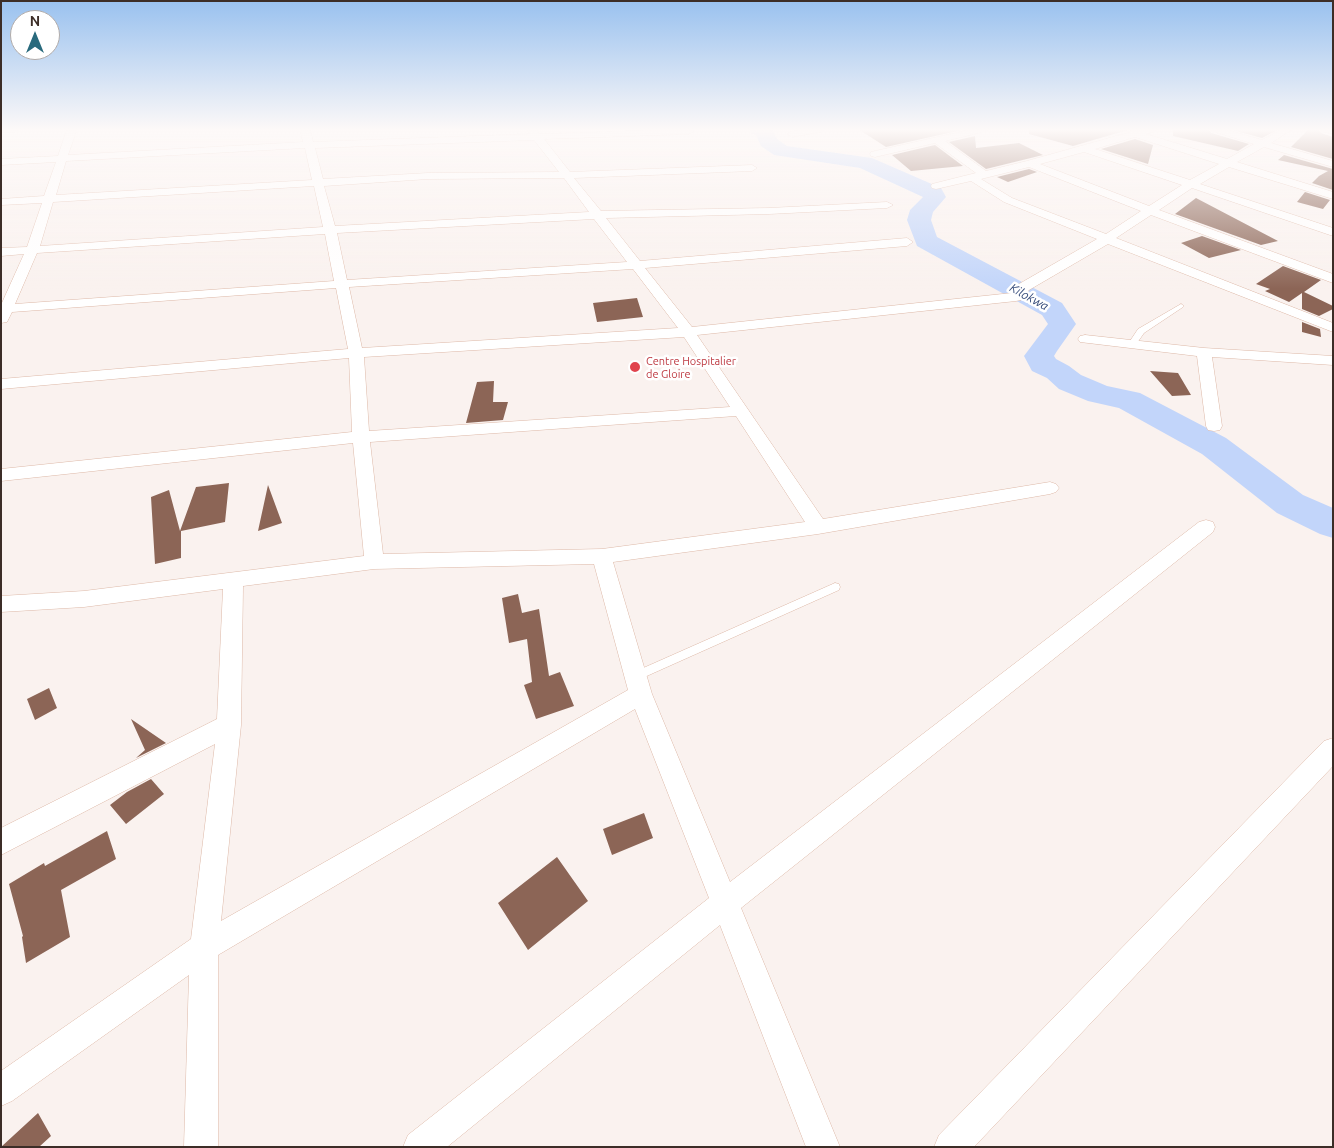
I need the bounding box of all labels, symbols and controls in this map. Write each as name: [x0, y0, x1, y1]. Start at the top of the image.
north arrow: [10, 10, 60, 60]
text: N: [30, 13, 40, 29]
water label: Kilokwa: [1007, 280, 1051, 314]
place label: Centre Hospitalier de Gloire: [646, 354, 736, 380]
marker: Centre Hospitalier de Gloire: [628, 360, 642, 374]

